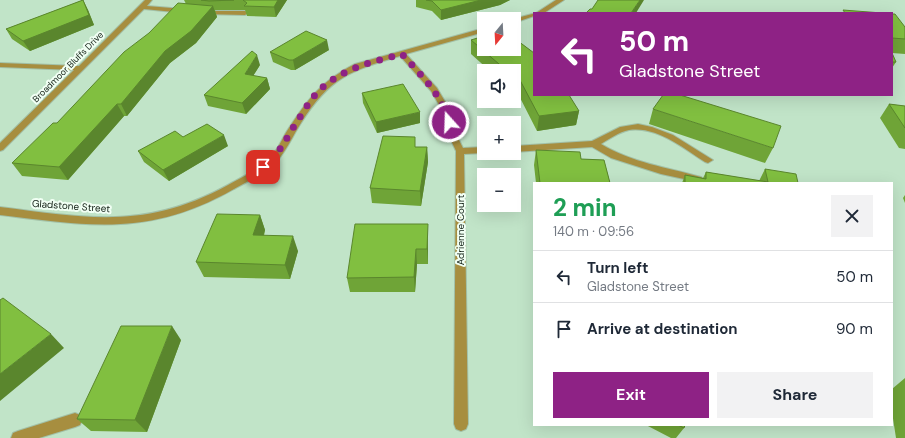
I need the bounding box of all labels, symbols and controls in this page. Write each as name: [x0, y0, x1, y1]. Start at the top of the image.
north arrow: [477, 12, 521, 56]
map controls: [477, 12, 521, 212]
text: 50 m: [619, 23, 689, 60]
icon: left: [553, 28, 605, 80]
street label: Broadmoor Bluffs Drive: [30, 29, 106, 105]
text: Gladstone Street: [619, 59, 760, 83]
button: sound: [477, 64, 521, 108]
position arrow: [428, 101, 470, 143]
button: +: [477, 116, 521, 160]
pin: [246, 150, 280, 184]
icon: arrive: [252, 156, 274, 178]
button: −: [477, 168, 521, 212]
text: 2 min: [553, 192, 616, 223]
street label: Adrienne Court: [454, 195, 467, 265]
button: close: [831, 195, 873, 237]
street label: Gladstone Street: [31, 197, 111, 215]
text: 140 m · 09:56: [553, 223, 634, 240]
text: Turn left: [587, 258, 648, 278]
icon: left: [553, 266, 575, 288]
text: 50 m: [836, 267, 873, 287]
text: Gladstone Street: [587, 278, 689, 295]
icon: arrive: [553, 318, 575, 340]
text: Arrive at destination: [587, 319, 738, 339]
text: 90 m: [836, 319, 873, 339]
button: Exit: [553, 372, 709, 418]
button: Share: [717, 372, 873, 418]

